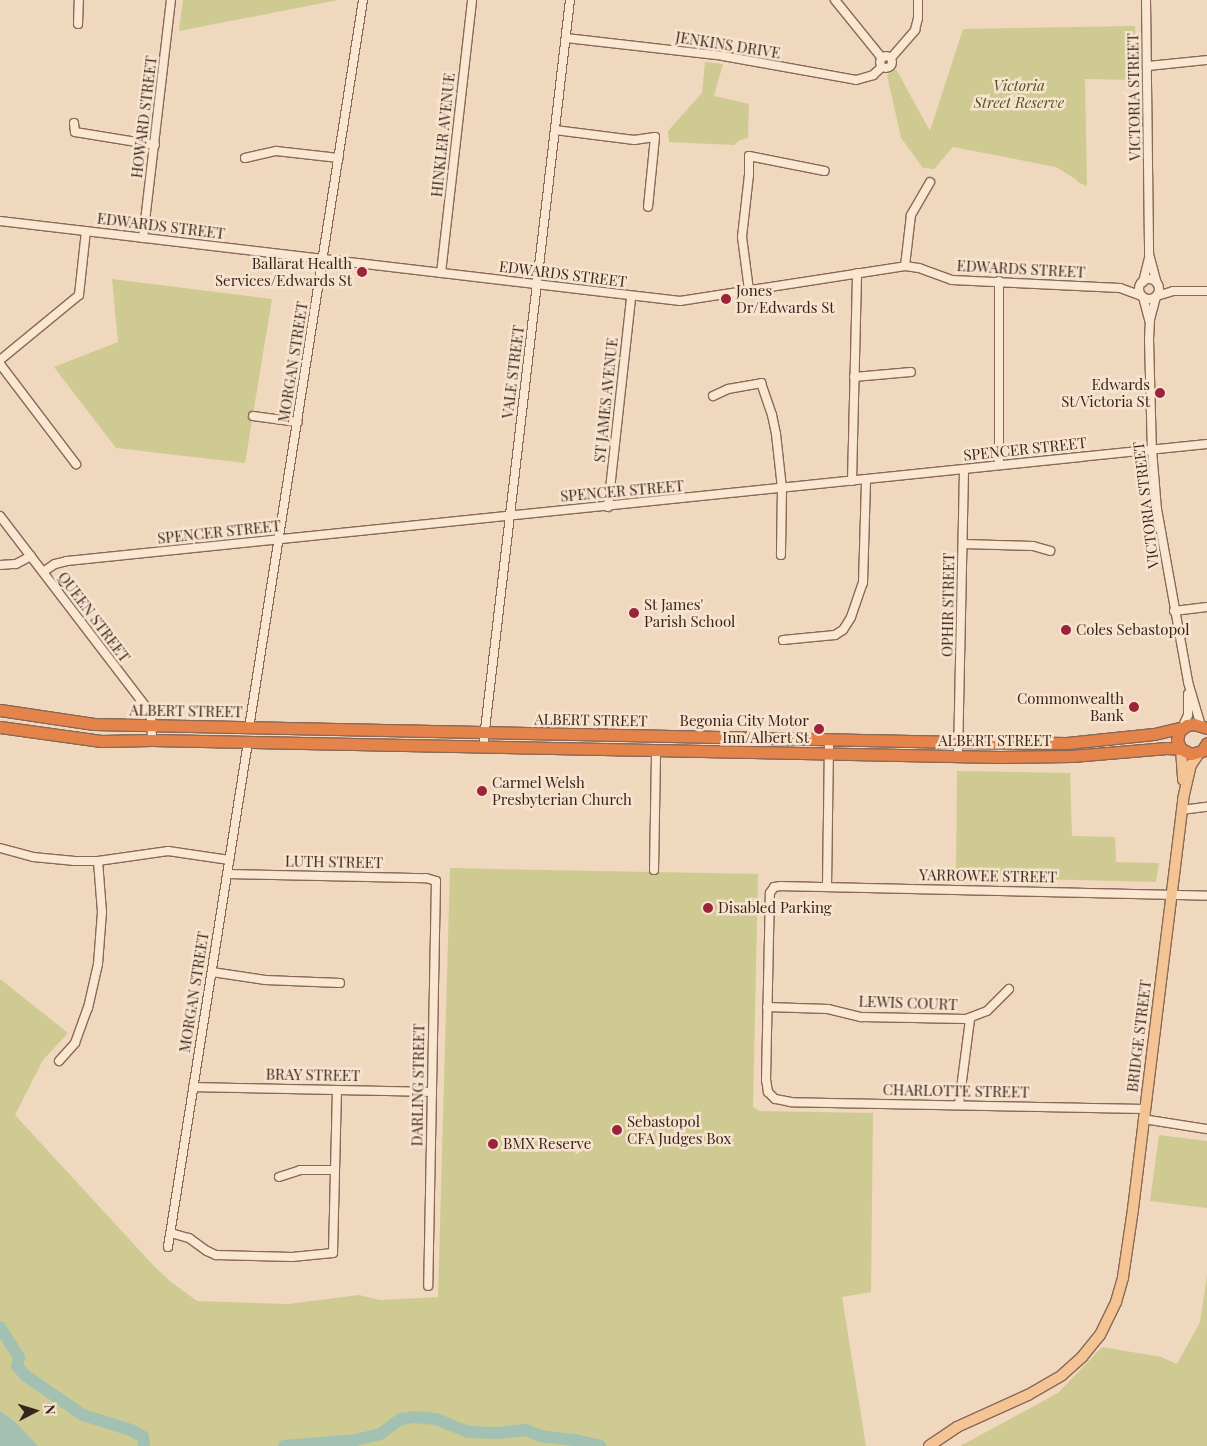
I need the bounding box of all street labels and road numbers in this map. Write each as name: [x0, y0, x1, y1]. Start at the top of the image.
street label: JENKINS DRIVE: [674, 28, 782, 62]
street label: VICTORIA STREET: [1124, 33, 1144, 161]
street label: HOWARD STREET: [128, 55, 160, 179]
street label: HINKLER AVENUE: [427, 72, 459, 198]
street label: EDWARDS STREET: [96, 209, 226, 243]
street label: EDWARDS STREET: [498, 257, 628, 291]
street label: EDWARDS STREET: [956, 257, 1086, 281]
street label: MORGAN STREET: [275, 300, 311, 424]
street label: VALE STREET: [498, 324, 528, 420]
street label: ST JAMES AVENUE: [590, 336, 622, 464]
street label: SPENCER STREET: [962, 434, 1088, 464]
street label: VICTORIA STREET: [1129, 441, 1163, 569]
street label: SPENCER STREET: [559, 477, 685, 505]
street label: SPENCER STREET: [156, 517, 282, 547]
street label: OPHIR STREET: [938, 553, 958, 657]
street label: QUEEN STREET: [54, 568, 134, 666]
street label: ALBERT STREET: [129, 701, 243, 721]
street label: ALBERT STREET: [534, 710, 648, 730]
street label: ALBERT STREET: [938, 732, 1052, 750]
street label: LUTH STREET: [285, 852, 383, 872]
street label: YARROWEE STREET: [919, 866, 1057, 886]
street label: MORGAN STREET: [176, 930, 212, 1054]
street label: BRIDGE STREET: [1123, 979, 1155, 1093]
street label: LEWIS COURT: [858, 992, 958, 1014]
street label: DARLING STREET: [408, 1023, 428, 1147]
street label: BRAY STREET: [265, 1065, 361, 1085]
street label: CHARLOTTE STREET: [883, 1081, 1029, 1101]

